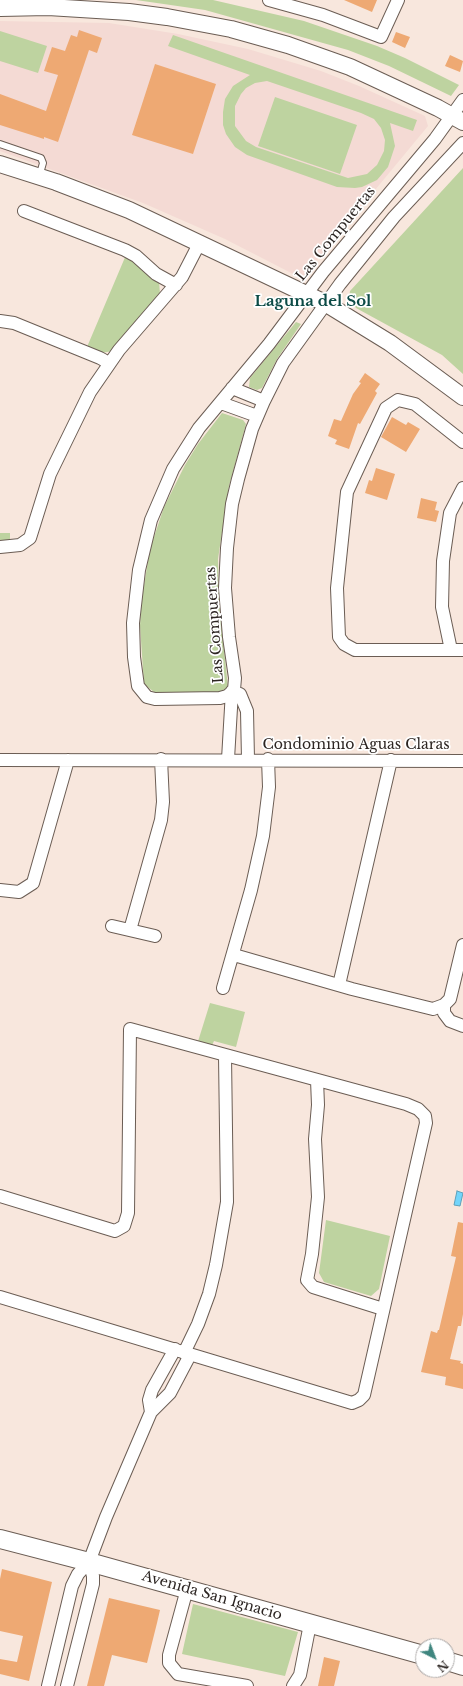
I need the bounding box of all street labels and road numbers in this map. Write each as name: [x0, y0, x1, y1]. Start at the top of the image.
street label: Las Compuertas: [293, 183, 379, 285]
street label: Las Compuertas: [203, 566, 227, 684]
street label: Condominio Aguas Claras: [262, 737, 450, 753]
street label: Avenida San Ignacio: [140, 1568, 284, 1624]

